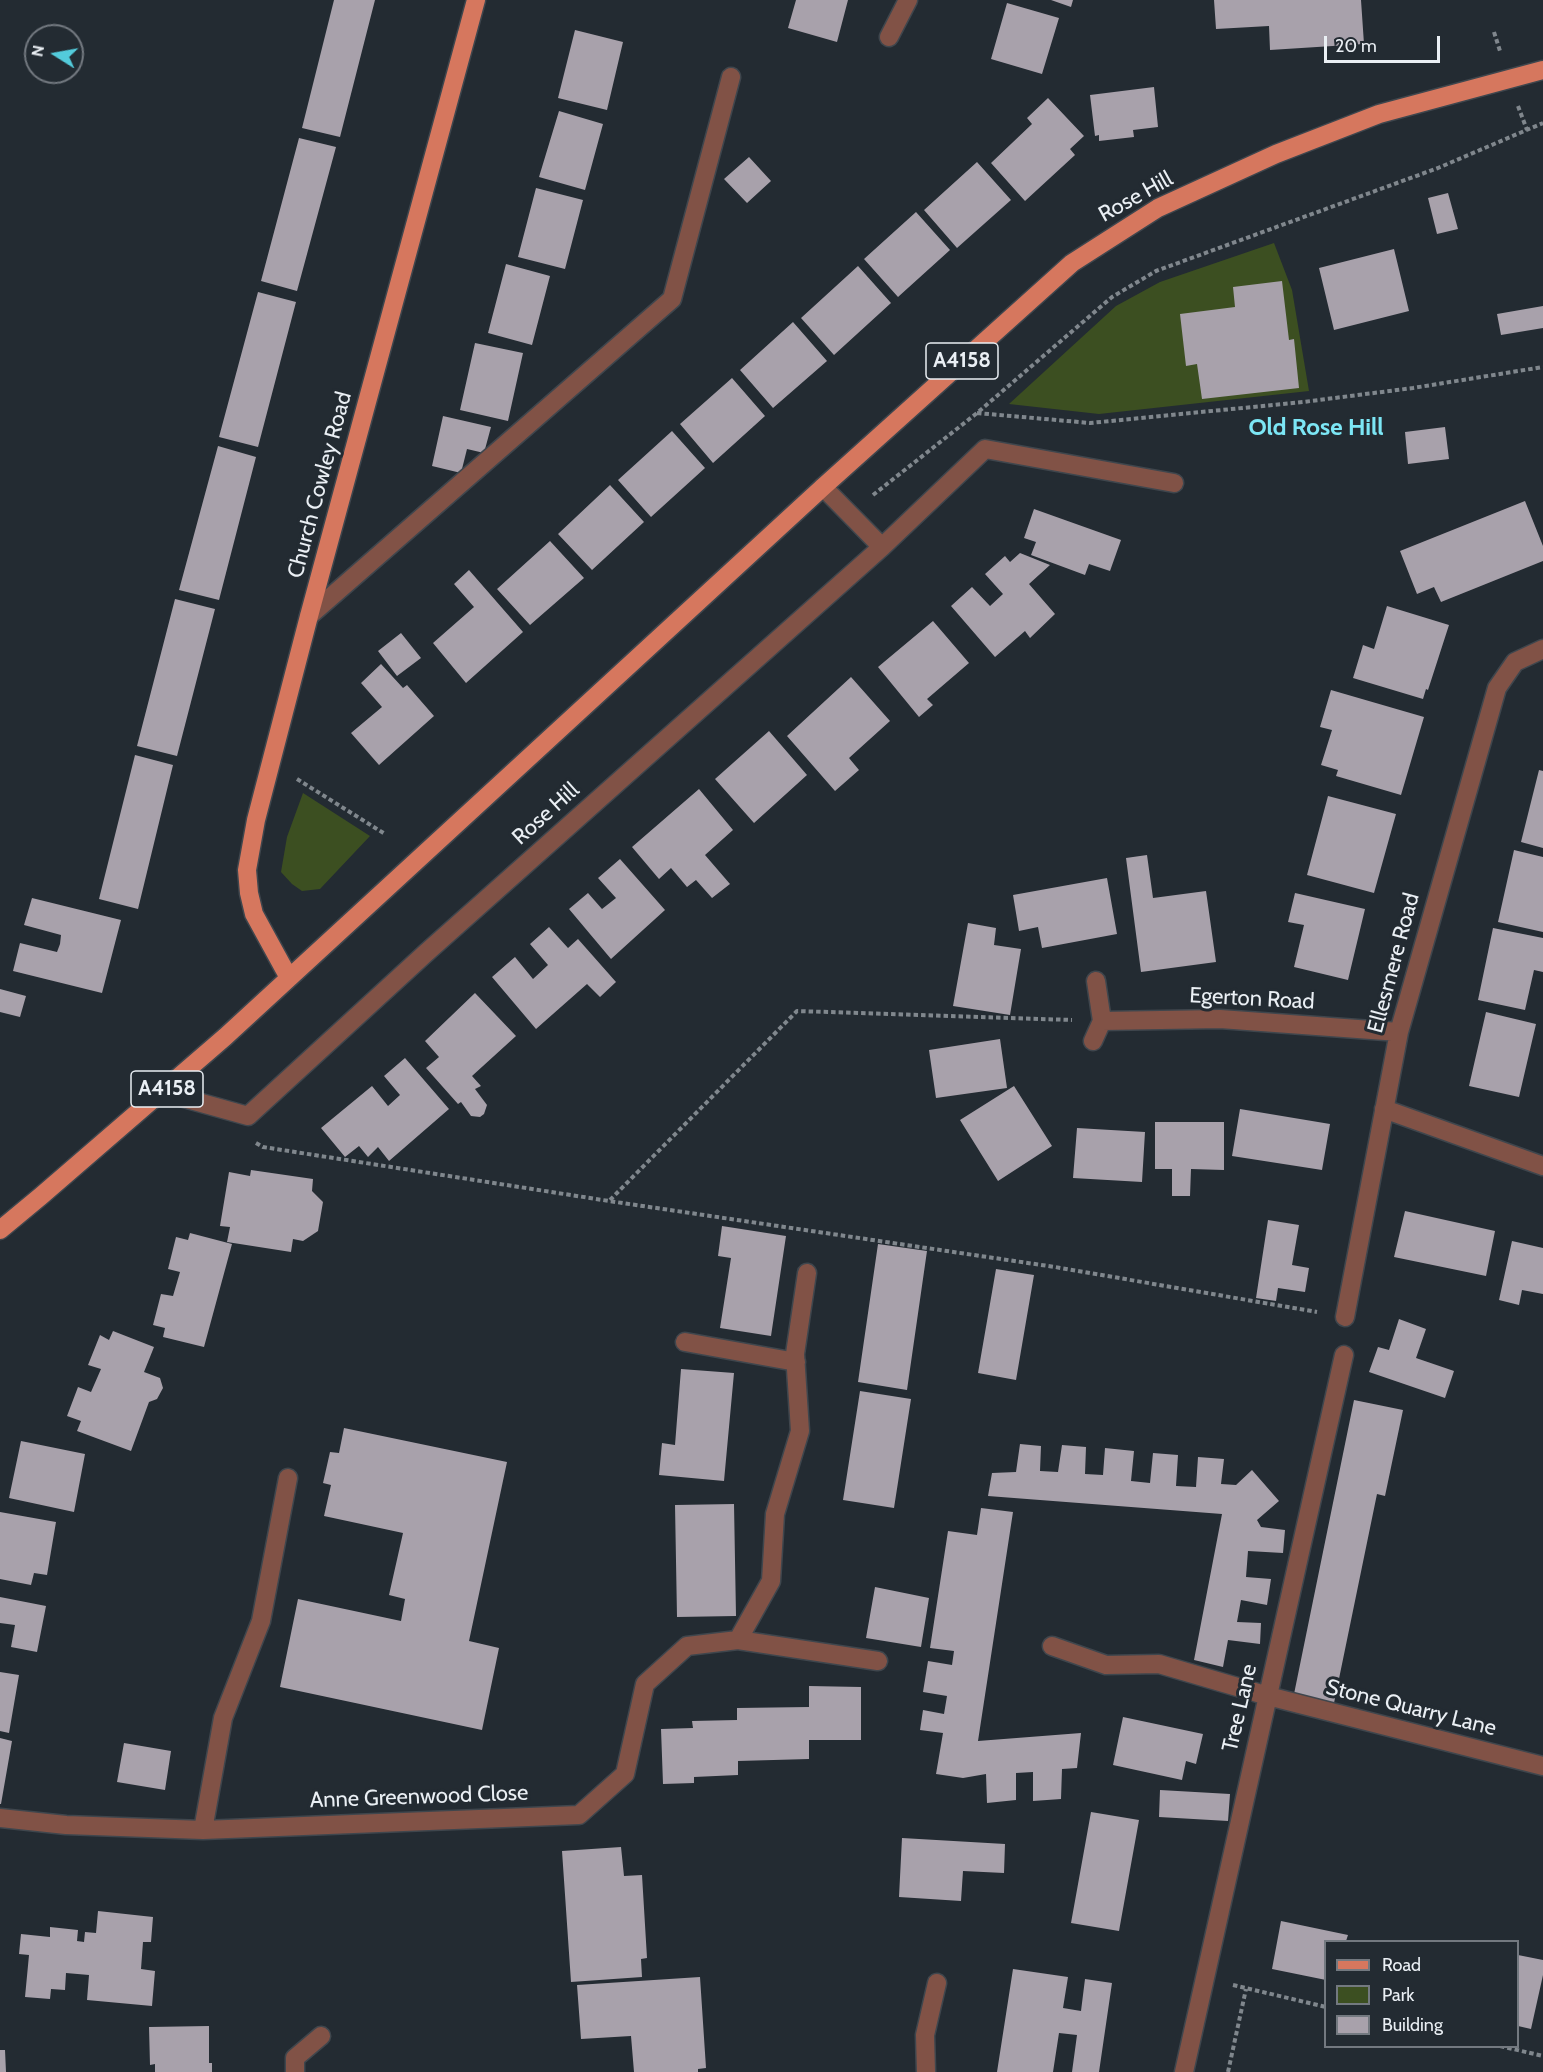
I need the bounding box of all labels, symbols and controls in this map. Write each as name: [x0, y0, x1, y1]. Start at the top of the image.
north arrow: [24, 24, 84, 84]
scale bar: [1327, 24, 1442, 62]
text: 20 m: [1335, 35, 1377, 57]
text: N: [27, 43, 48, 58]
street label: Rose Hill: [1094, 166, 1178, 228]
road number: A4158: [926, 343, 998, 379]
street label: Church Cowley Road: [282, 389, 358, 581]
district label: Old Rose Hill: [1248, 414, 1384, 442]
street label: Rose Hill: [507, 777, 585, 851]
street label: Ellesmere Road: [1363, 890, 1425, 1036]
street label: Egerton Road: [1189, 983, 1315, 1015]
road number: A4158: [131, 1071, 203, 1107]
street label: Tree Lane: [1217, 1662, 1263, 1754]
street label: Stone Quarry Lane: [1323, 1674, 1499, 1742]
street label: Anne Greenwood Close: [309, 1780, 529, 1814]
legend: [1324, 1940, 1519, 2048]
text: Road: [1382, 1954, 1421, 1976]
text: Park: [1382, 1984, 1414, 2006]
text: Building: [1382, 2014, 1443, 2036]

